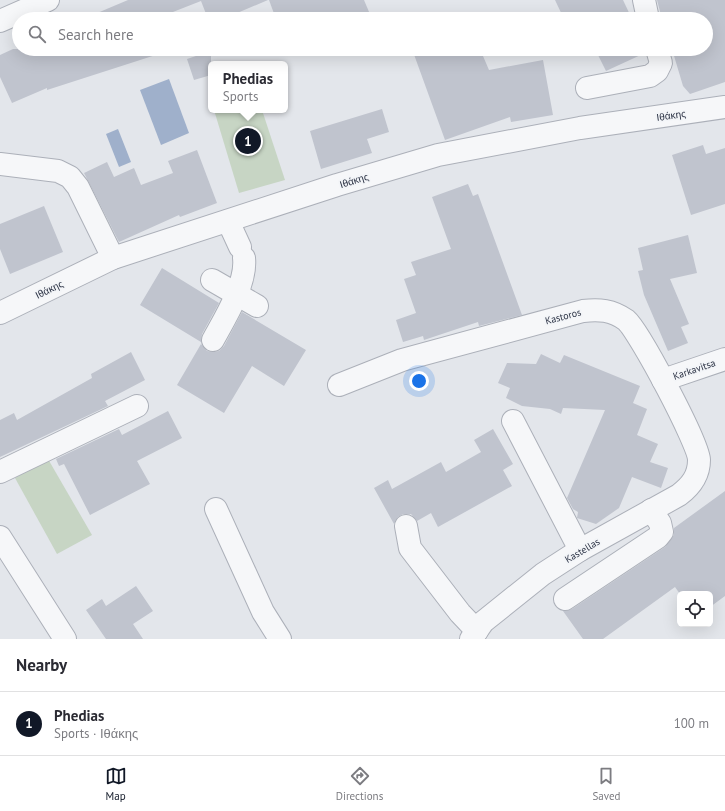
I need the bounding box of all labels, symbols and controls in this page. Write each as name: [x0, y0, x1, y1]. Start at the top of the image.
search box: [12, 12, 713, 56]
icon: search: [26, 23, 48, 45]
text: Search here: [58, 25, 134, 44]
popup: [208, 61, 288, 113]
text: Phedias: [223, 69, 273, 88]
text: Sports: [223, 88, 258, 105]
street label: Ιθάκης: [656, 107, 687, 124]
pin: 1: [235, 126, 261, 156]
street label: Ιθάκης: [338, 170, 370, 191]
street label: Ιθάκης: [33, 277, 65, 302]
street label: Kastoros: [544, 305, 582, 327]
street label: Karkavitsa: [671, 356, 717, 383]
your location: [409, 371, 429, 391]
street label: Kastellas: [562, 535, 602, 566]
map controls: [677, 591, 713, 627]
button: locate: [677, 591, 713, 627]
text: Nearby: [16, 654, 67, 676]
text: Phedias: [54, 706, 104, 725]
text: 1: [25, 715, 33, 732]
text: 100 m: [674, 715, 709, 732]
text: Sports · Ιθάκης: [54, 725, 138, 742]
tab: Map: [105, 765, 127, 803]
tab: Directions: [336, 765, 383, 803]
tab: Saved: [592, 765, 620, 803]

